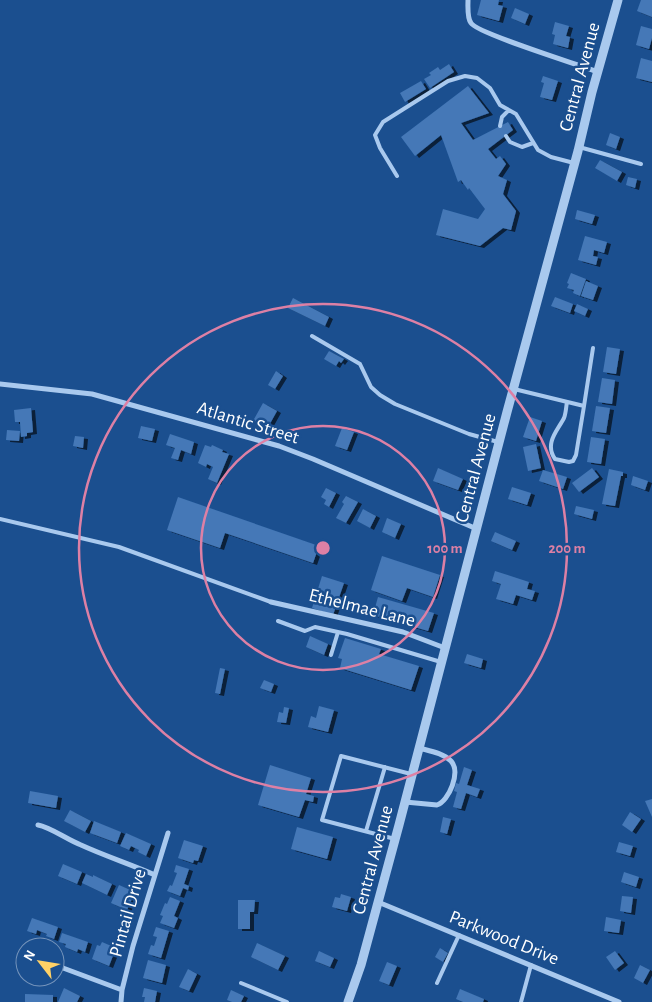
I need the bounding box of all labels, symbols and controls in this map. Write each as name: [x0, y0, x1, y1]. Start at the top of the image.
street label: Central Avenue: [556, 20, 604, 134]
street label: Atlantic Street: [195, 398, 301, 448]
street label: Central Avenue: [452, 411, 500, 525]
centre of rings: [314, 539, 332, 557]
text: 100 m: [427, 541, 463, 556]
text: 200 m: [548, 541, 586, 556]
street label: Ethelmae Lane: [307, 586, 417, 630]
street label: Central Avenue: [349, 803, 397, 917]
street label: Pintail Drive: [106, 867, 150, 959]
street label: Parkwood Drive: [446, 907, 562, 969]
north arrow: [15, 937, 65, 987]
text: N: [21, 948, 38, 964]

